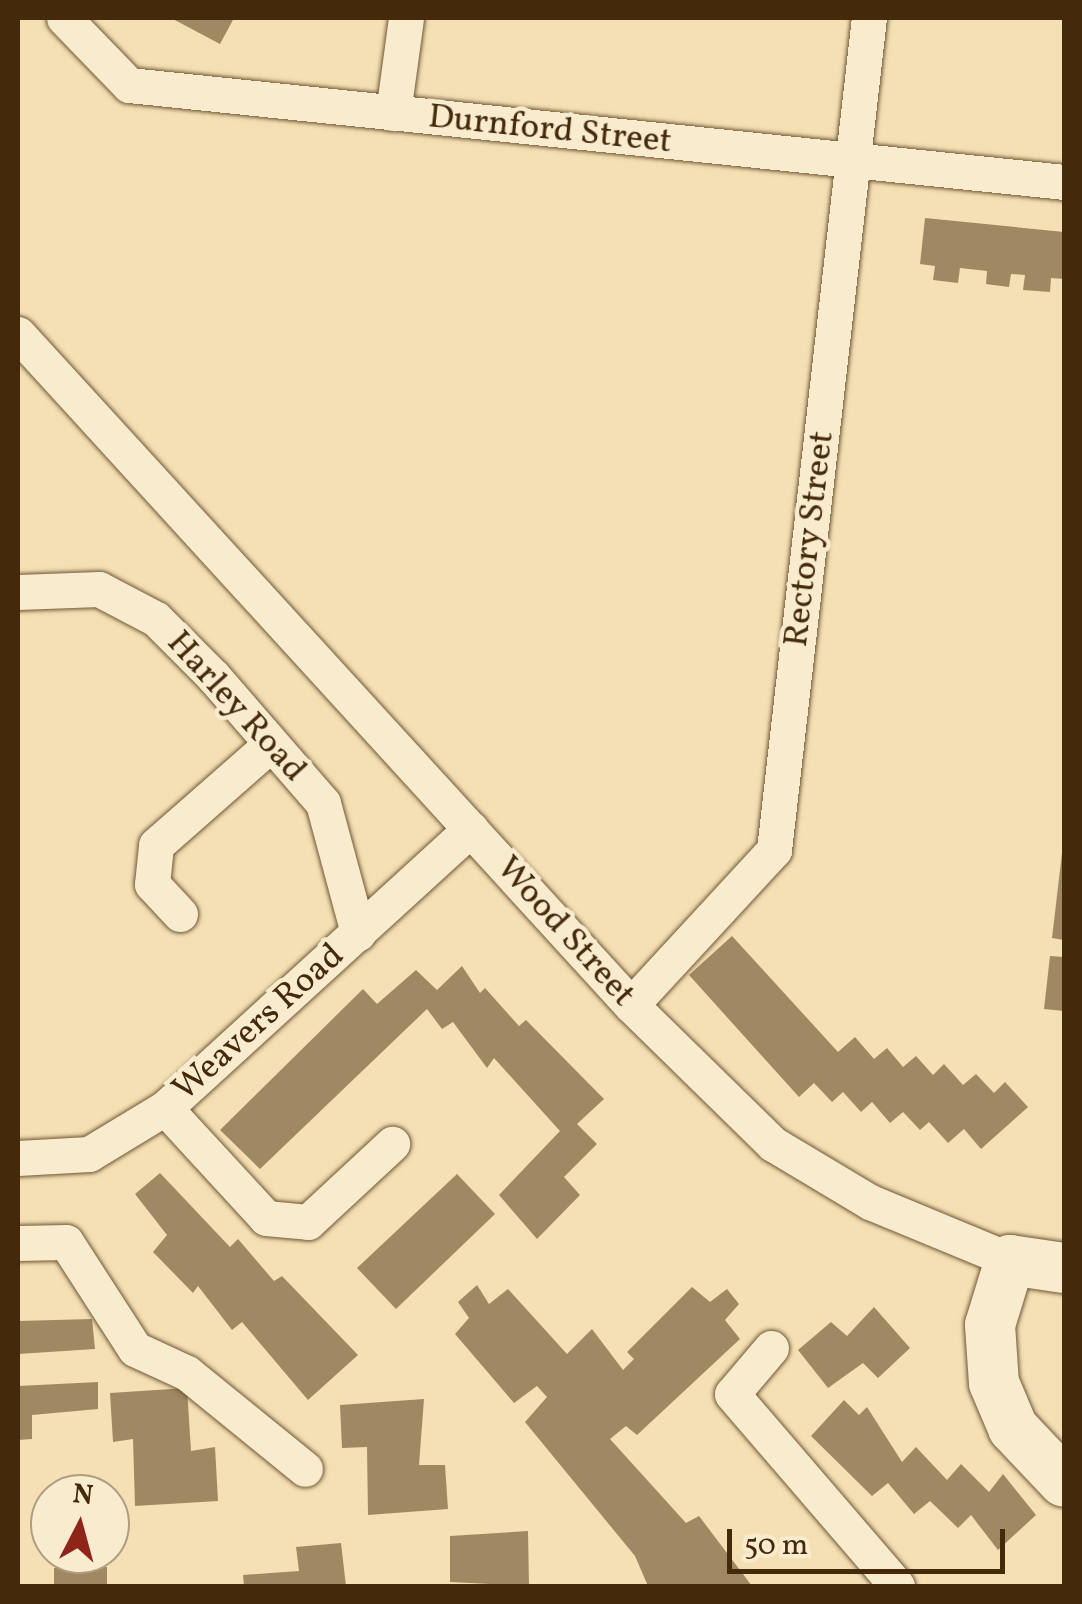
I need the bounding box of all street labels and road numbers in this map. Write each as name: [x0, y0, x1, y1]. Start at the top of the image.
street label: Durnford Street: [426, 96, 674, 164]
street label: Rectory Street: [776, 428, 844, 650]
street label: Harley Road: [157, 622, 315, 792]
street label: Wood Street: [486, 848, 644, 1016]
street label: Weavers Road: [165, 935, 353, 1111]

